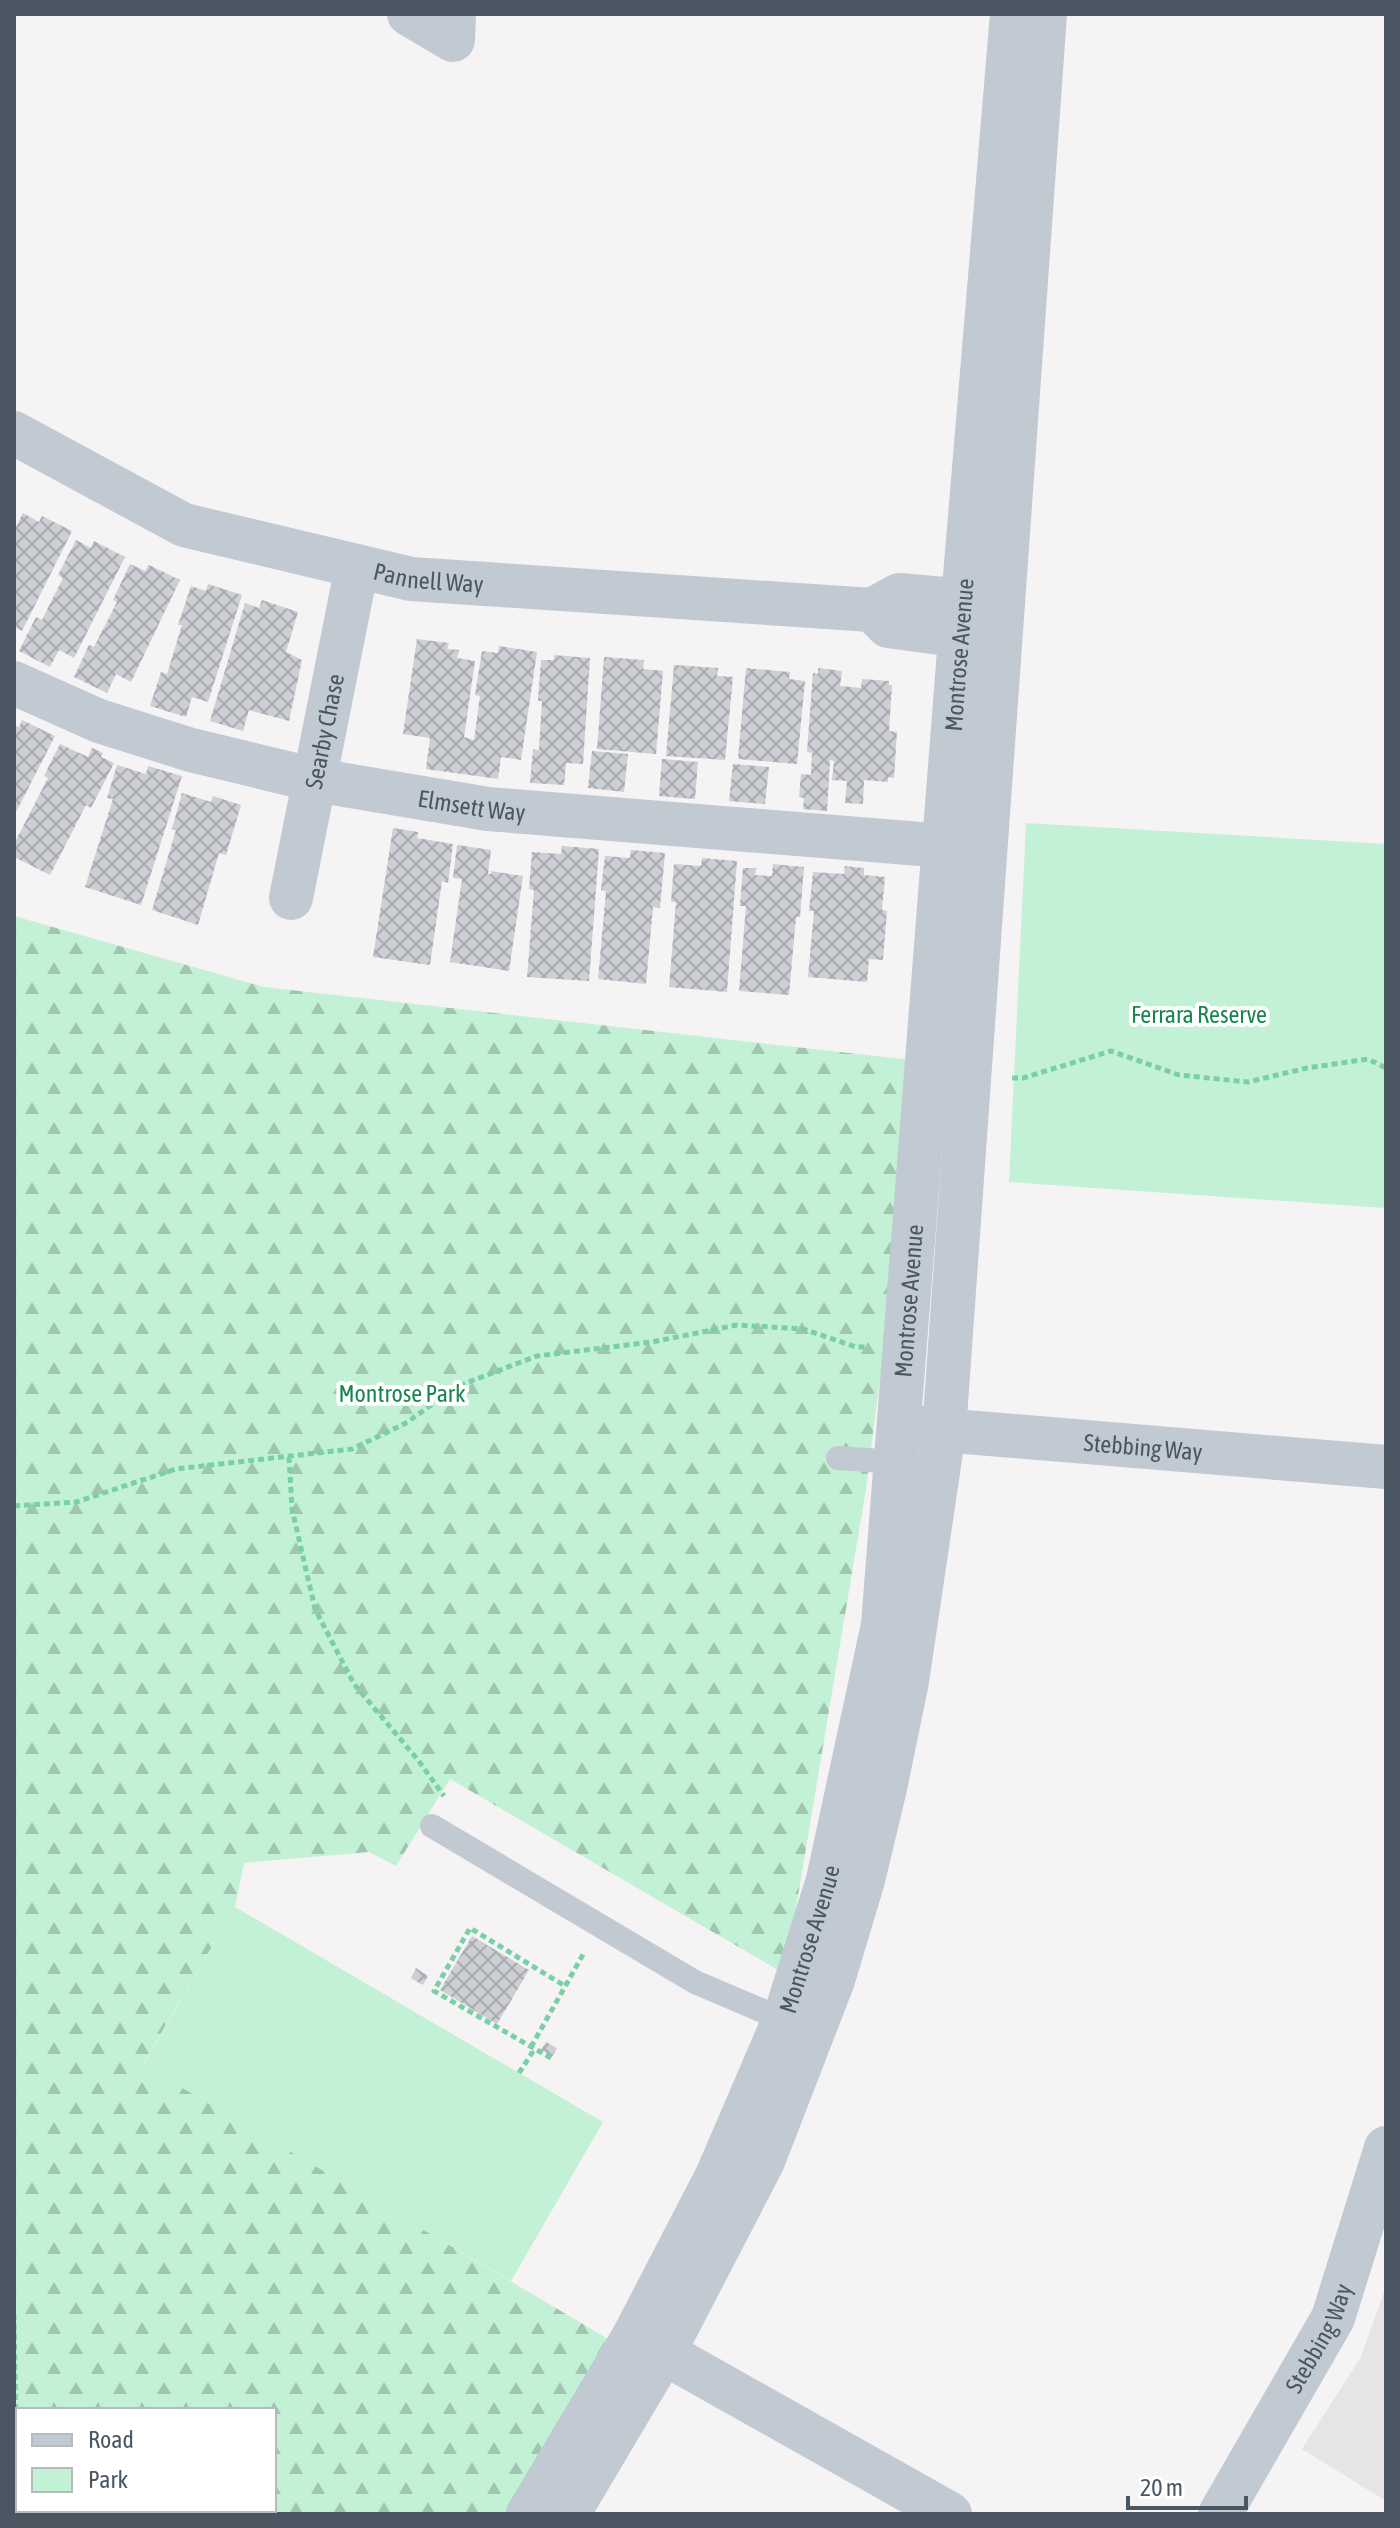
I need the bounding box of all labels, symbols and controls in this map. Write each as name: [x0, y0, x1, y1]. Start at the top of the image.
street label: Pannell Way: [371, 557, 484, 597]
street label: Montrose Avenue: [939, 577, 978, 732]
street label: Searby Chase: [300, 671, 349, 791]
street label: Elmsett Way: [416, 784, 527, 825]
park label: Ferrara Reserve: [1131, 1001, 1267, 1028]
street label: Montrose Avenue: [889, 1223, 928, 1378]
park label: Montrose Park: [338, 1380, 466, 1407]
street label: Stebbing Way: [1083, 1428, 1204, 1465]
street label: Montrose Avenue: [774, 1863, 844, 2016]
street label: Stebbing Way: [1279, 2280, 1356, 2397]
legend: [16, 2408, 276, 2512]
text: Road: [88, 2426, 134, 2453]
scale bar: [1128, 2460, 1246, 2510]
text: Park: [88, 2466, 129, 2493]
text: 20 m: [1140, 2474, 1183, 2501]

